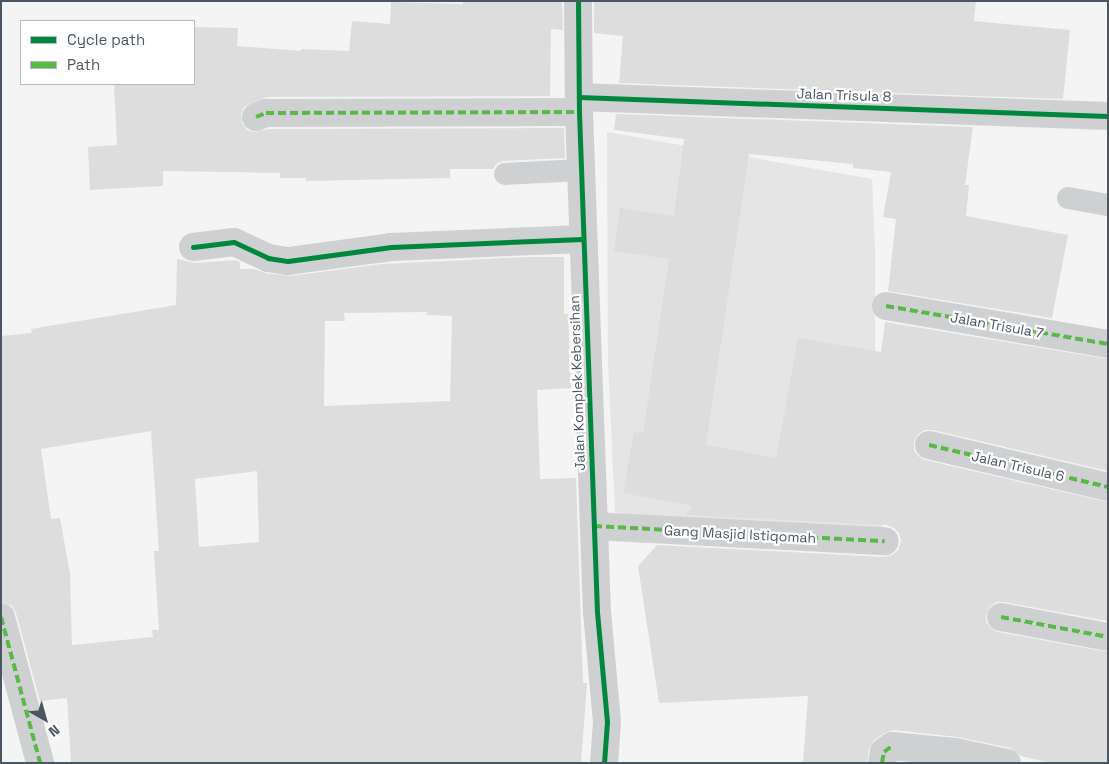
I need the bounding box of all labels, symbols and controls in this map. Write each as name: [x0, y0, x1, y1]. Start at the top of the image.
legend: [20, 20, 195, 85]
text: Cycle path: [67, 30, 145, 49]
text: Path: [67, 55, 100, 74]
street label: Jalan Trisula 8: [796, 85, 892, 105]
street label: Jalan Komplek Kebersihan: [566, 295, 588, 471]
street label: Jalan Trisula 7: [949, 309, 1045, 341]
street label: Jalan Trisula 6: [970, 447, 1066, 485]
street label: Gang Masjid Istiqomah: [664, 522, 816, 546]
north arrow: [20, 694, 70, 744]
text: N: [45, 721, 63, 741]

